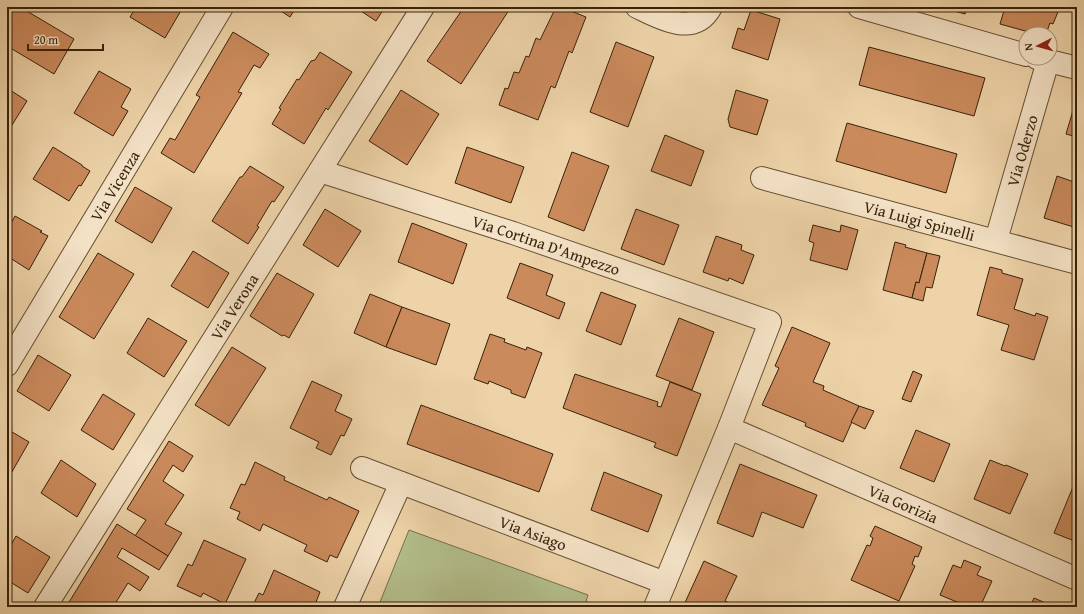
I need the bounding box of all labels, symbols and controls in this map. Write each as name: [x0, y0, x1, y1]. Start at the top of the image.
scale bar: [28, 26, 103, 52]
north arrow: [1018, 26, 1058, 66]
text: 20 m: [34, 31, 58, 48]
text: N: [1020, 42, 1036, 52]
street label: Via Oderzo: [1000, 112, 1044, 189]
street label: Via Vicenza: [84, 145, 146, 226]
street label: Via Luigi Spinelli: [861, 194, 978, 247]
street label: Via Cortina D'Ampezzo: [469, 209, 623, 281]
street label: Via Verona: [204, 268, 264, 344]
street label: Via Gorizia: [865, 478, 942, 530]
street label: Via Asiago: [496, 509, 570, 557]

